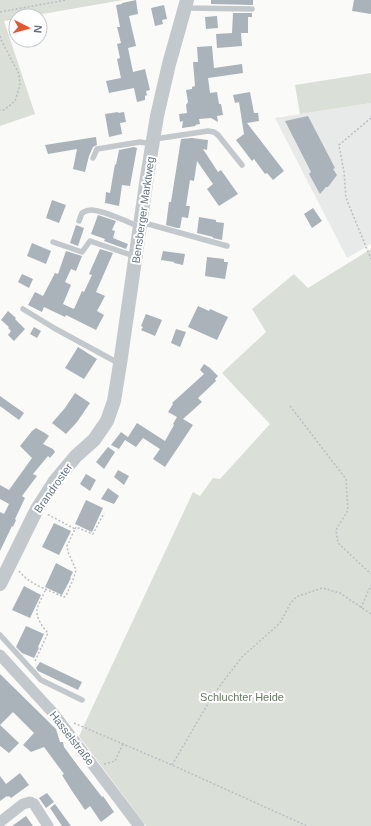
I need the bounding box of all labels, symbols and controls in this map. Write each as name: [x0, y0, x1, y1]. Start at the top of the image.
north arrow: [8, 8, 48, 48]
text: N: [32, 24, 44, 34]
street label: Bensberger Marktweg: [130, 156, 156, 264]
street label: Brandroster: [32, 461, 75, 515]
park label: Schluchter Heide: [200, 691, 284, 703]
street label: Hasselstraße: [47, 709, 97, 767]

